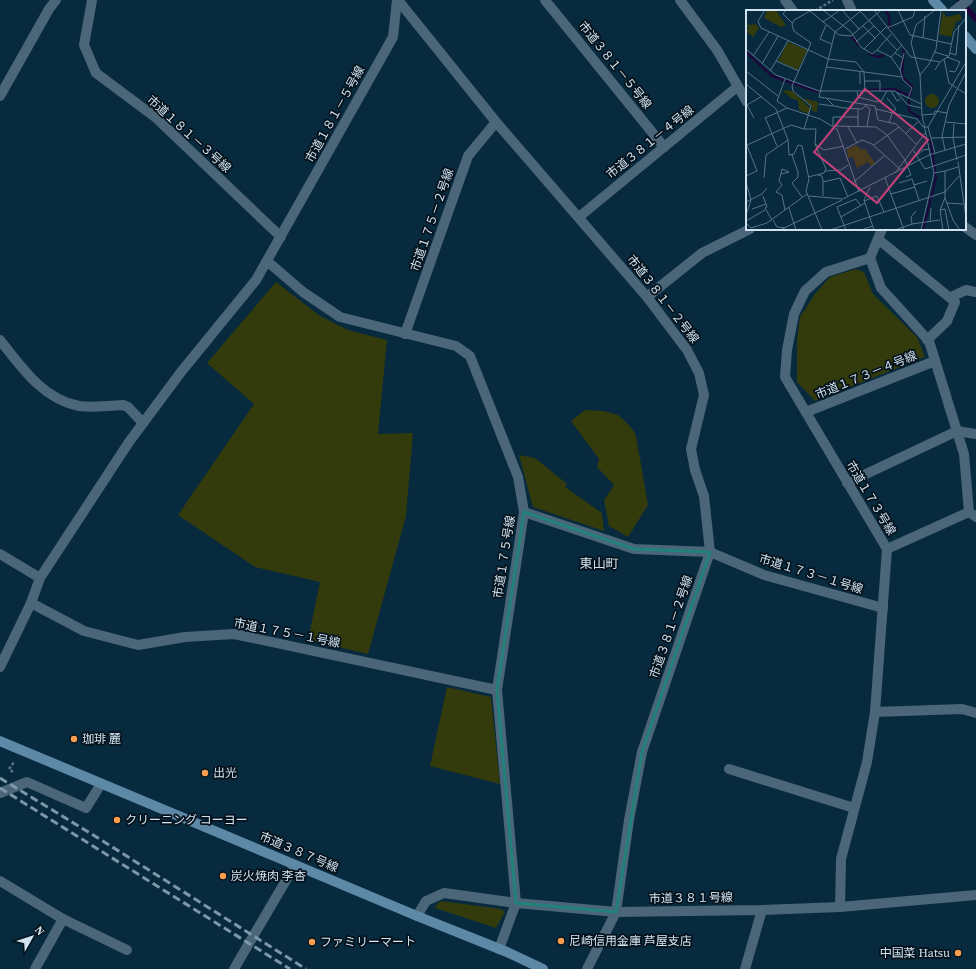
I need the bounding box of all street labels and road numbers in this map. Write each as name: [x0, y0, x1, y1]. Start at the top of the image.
street label: 市道３８１－５号線: [575, 18, 655, 112]
street label: 市道１８１－５号線: [302, 63, 368, 165]
street label: 市道１８１－３号線: [144, 92, 234, 176]
street label: 市道３８１－４号線: [603, 102, 697, 182]
street label: 市道１７５－２号線: [407, 166, 457, 274]
street label: 市道３８１－２号線: [623, 252, 703, 346]
street label: 市道１７３－４号線: [813, 347, 919, 403]
street label: 市道１７３号線: [843, 458, 899, 538]
street label: 市道１７５号線: [490, 514, 518, 600]
street label: 市道１７３－１号線: [757, 551, 865, 597]
street label: 市道３８１－２号線: [646, 573, 696, 681]
street label: 市道１７５－１号線: [232, 615, 342, 651]
street label: 市道３８７号線: [257, 828, 341, 876]
street label: 市道３８１号線: [649, 889, 733, 907]

